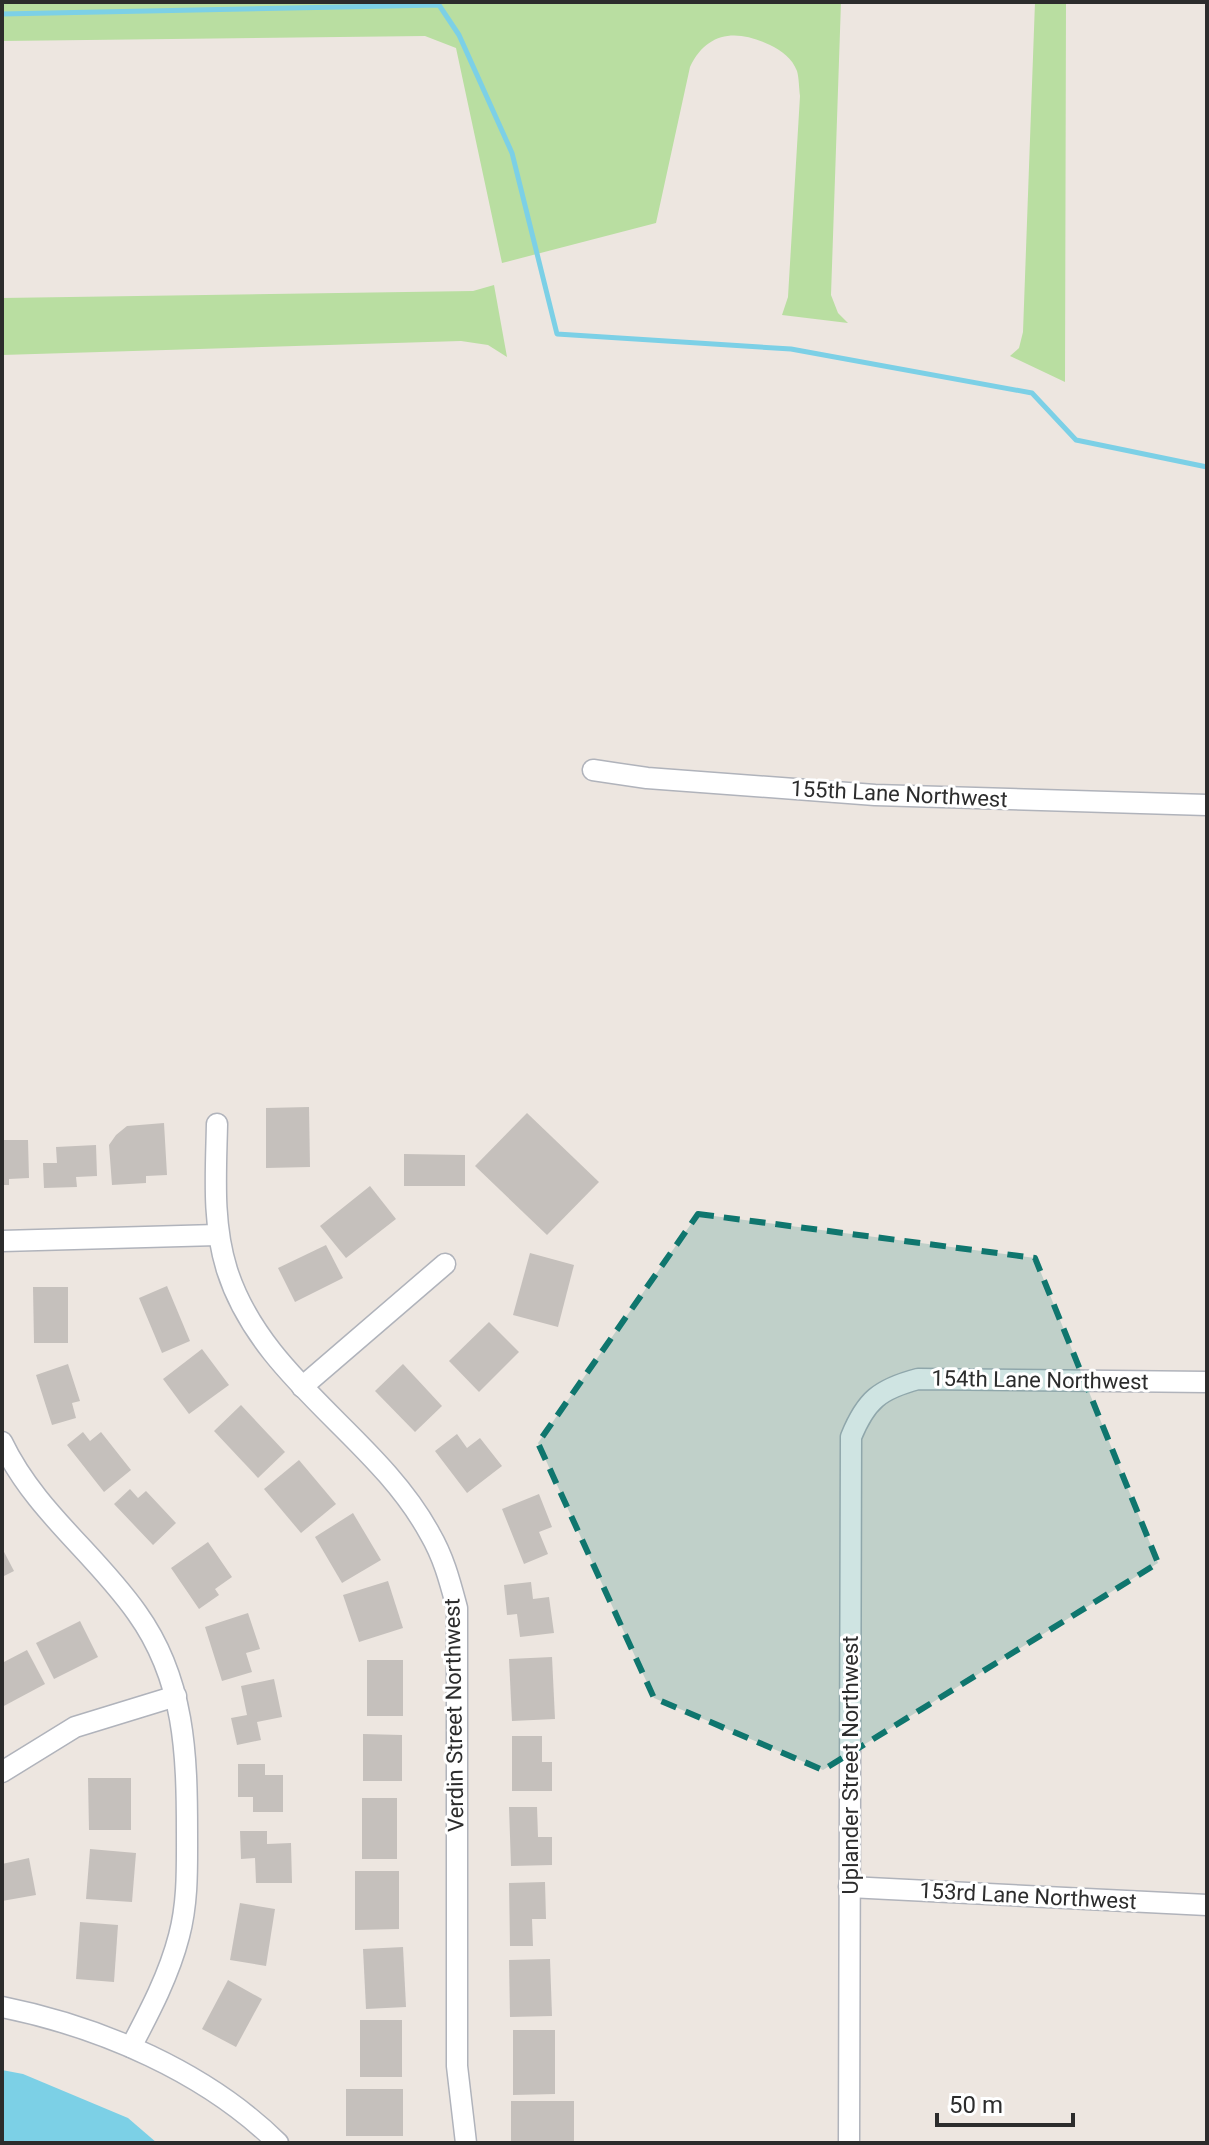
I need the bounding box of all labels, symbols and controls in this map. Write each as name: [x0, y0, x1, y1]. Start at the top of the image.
street label: 155th Lane Northwest: [790, 776, 1008, 812]
street label: 154th Lane Northwest: [931, 1366, 1149, 1394]
street label: Verdin Street Northwest: [439, 1598, 469, 1832]
street label: Uplander Street Northwest: [838, 1636, 863, 1894]
street label: 153rd Lane Northwest: [919, 1878, 1137, 1914]
scale bar: [937, 2077, 1073, 2127]
text: 50 m: [949, 2091, 1003, 2119]

